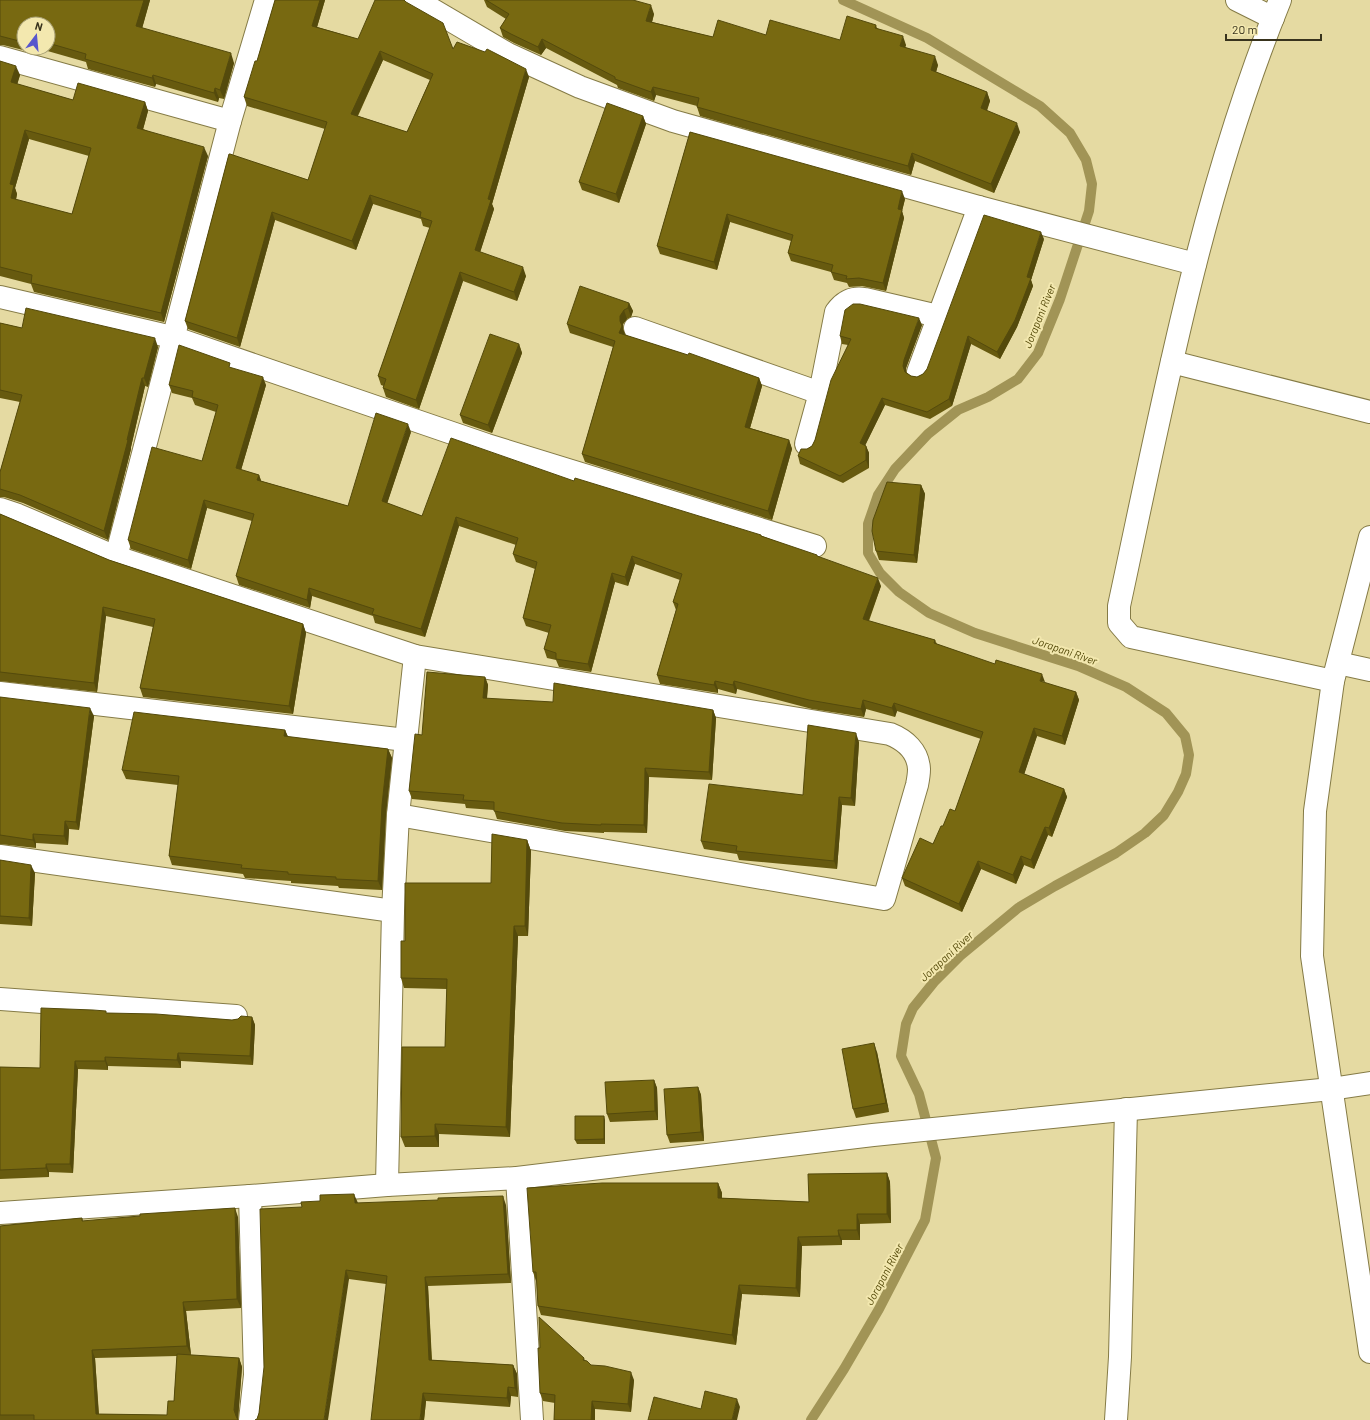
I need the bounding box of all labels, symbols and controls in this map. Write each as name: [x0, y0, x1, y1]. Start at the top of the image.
north arrow: [16, 16, 56, 56]
scale bar: [1226, 16, 1321, 42]
text: N: [34, 19, 44, 33]
text: 20 m: [1232, 22, 1258, 36]
water label: Jorapani River: [1020, 281, 1058, 350]
water label: Jorapani River: [1031, 633, 1100, 668]
water label: Jorapani River: [917, 927, 976, 984]
water label: Jorapani River: [862, 1240, 906, 1307]

